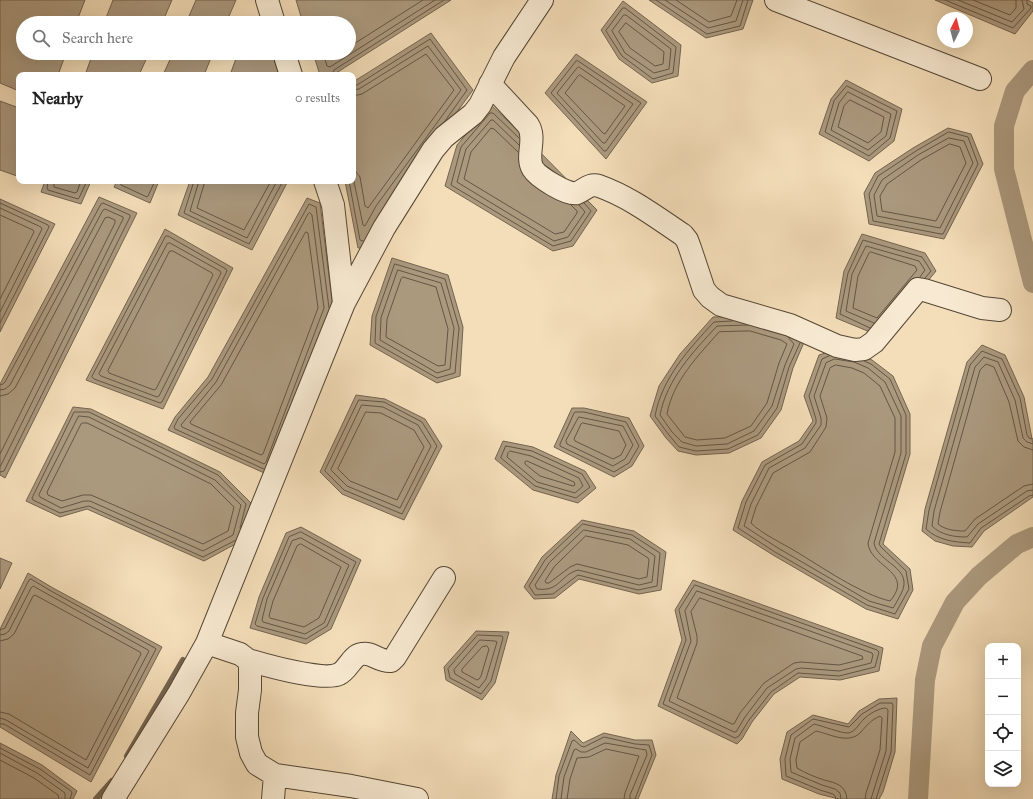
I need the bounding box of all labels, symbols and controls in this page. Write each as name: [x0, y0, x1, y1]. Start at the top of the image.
north arrow: [937, 12, 973, 48]
search box: [16, 16, 356, 60]
icon: search: [30, 27, 52, 49]
text: Search here: [62, 29, 133, 47]
text: Nearby: [32, 88, 83, 109]
text: 0 results: [295, 90, 340, 106]
map controls: [985, 643, 1021, 787]
button: +: [985, 643, 1021, 679]
button: −: [985, 679, 1021, 715]
button: locate: [985, 715, 1021, 751]
button: layers: [985, 751, 1021, 787]

